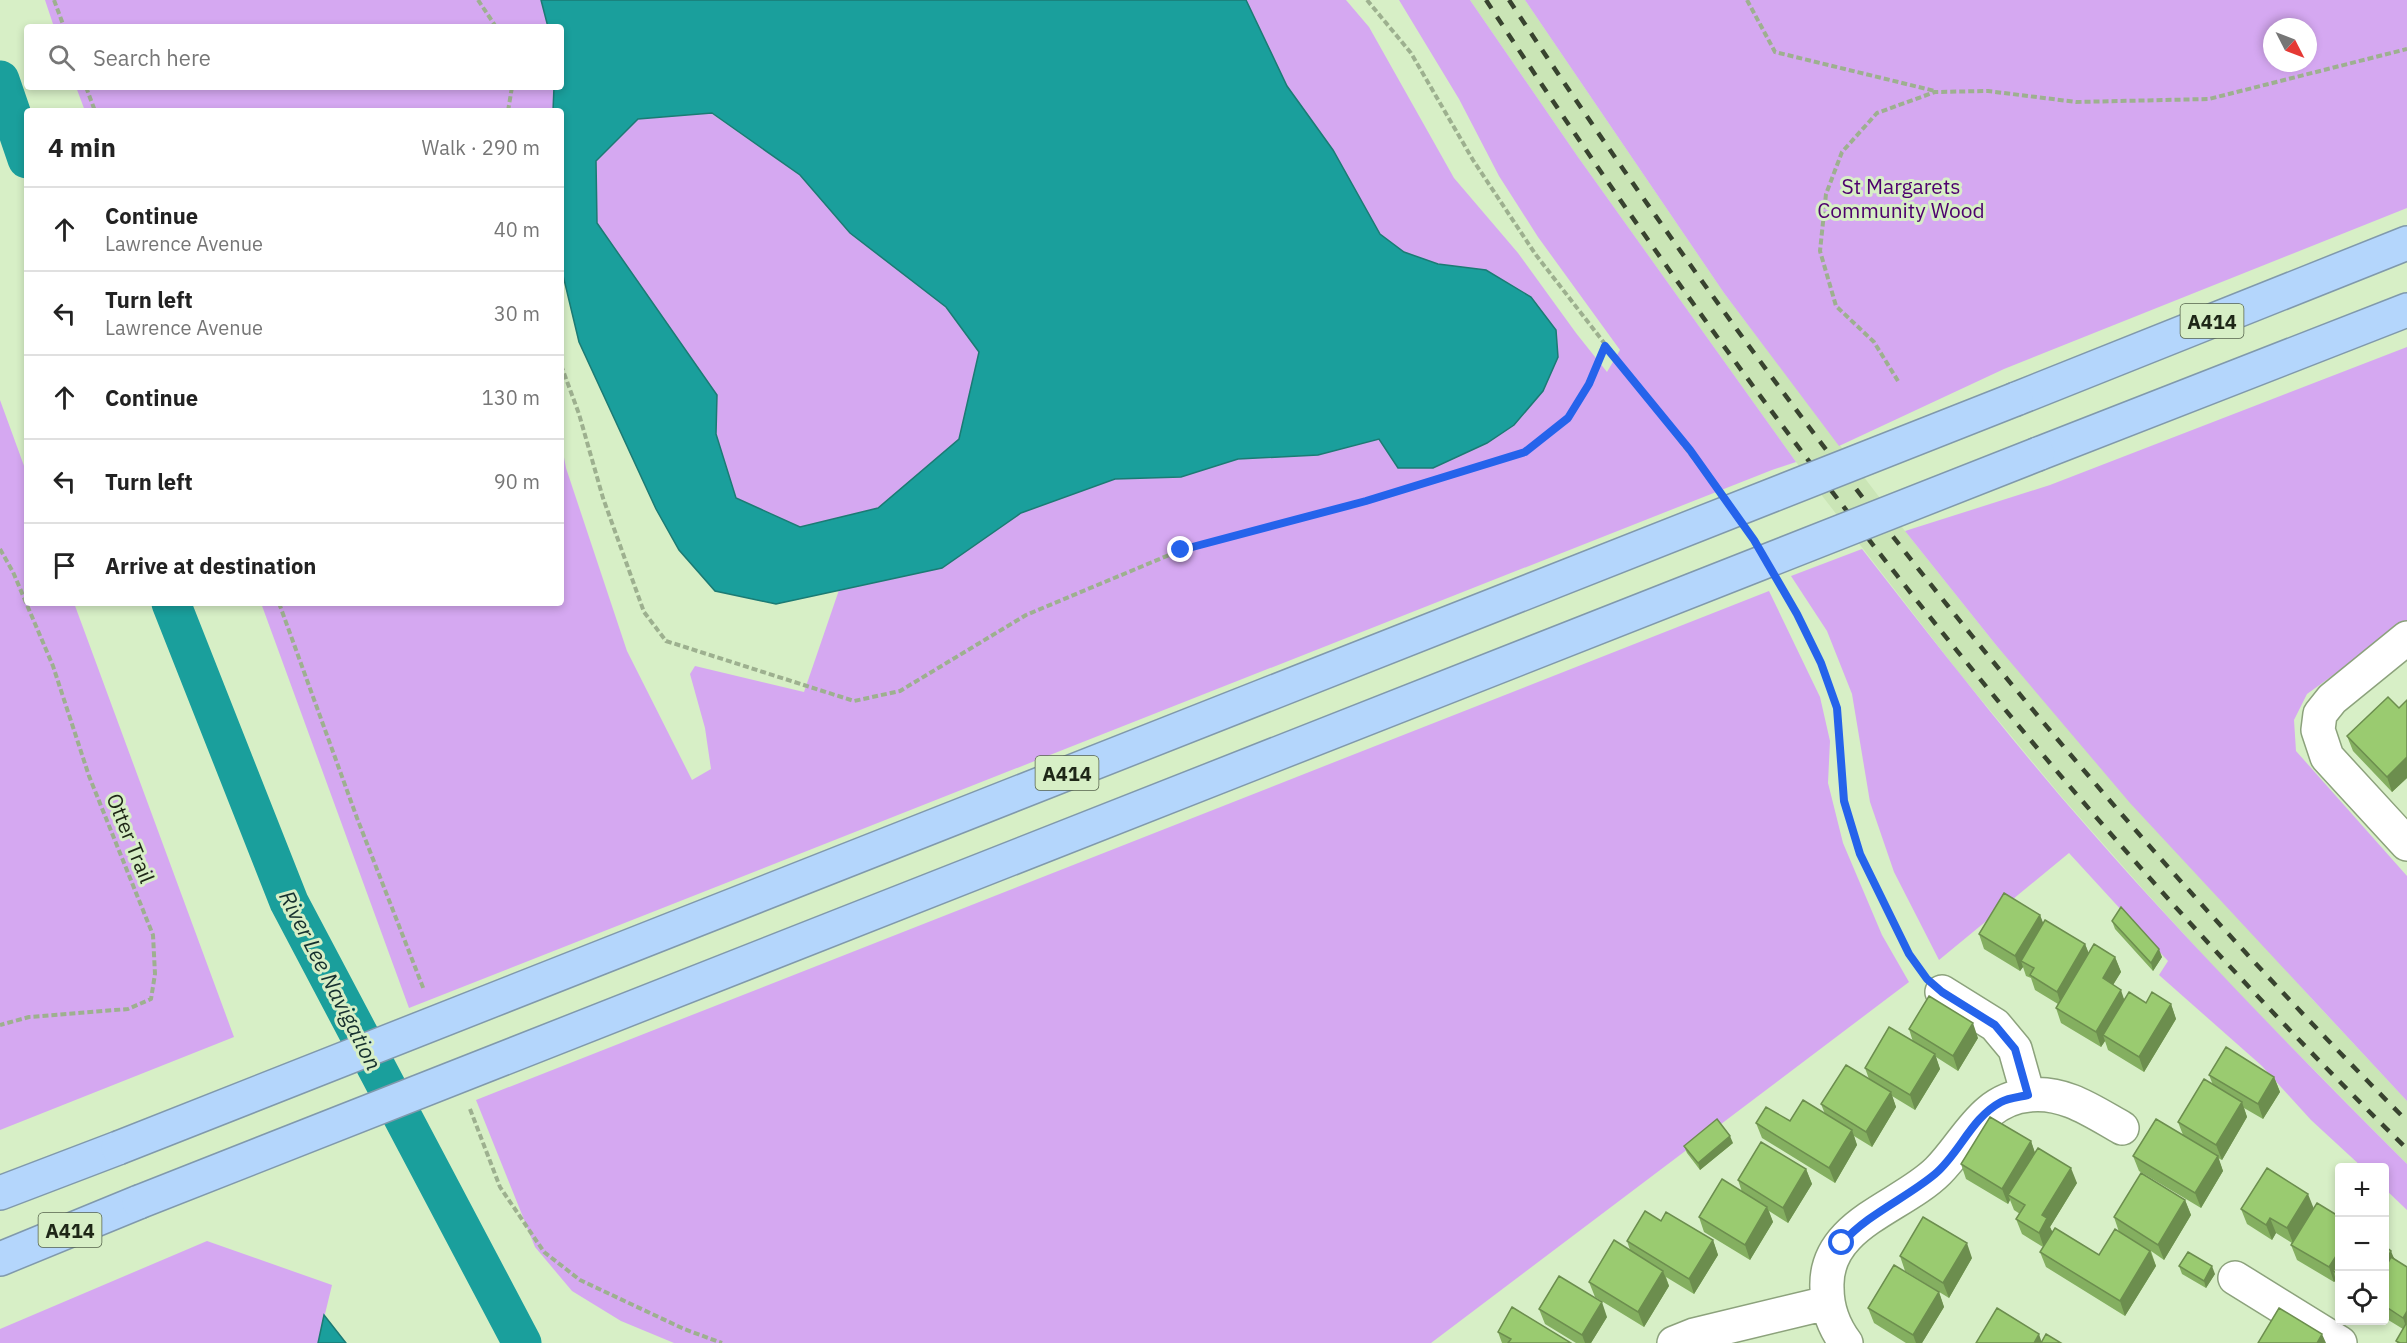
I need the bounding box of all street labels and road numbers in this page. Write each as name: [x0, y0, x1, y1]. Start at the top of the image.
road number: A414: [2180, 304, 2244, 338]
road number: A414: [1036, 756, 1098, 790]
street label: Otter Trail: [100, 789, 162, 887]
road number: A414: [38, 1213, 101, 1247]

